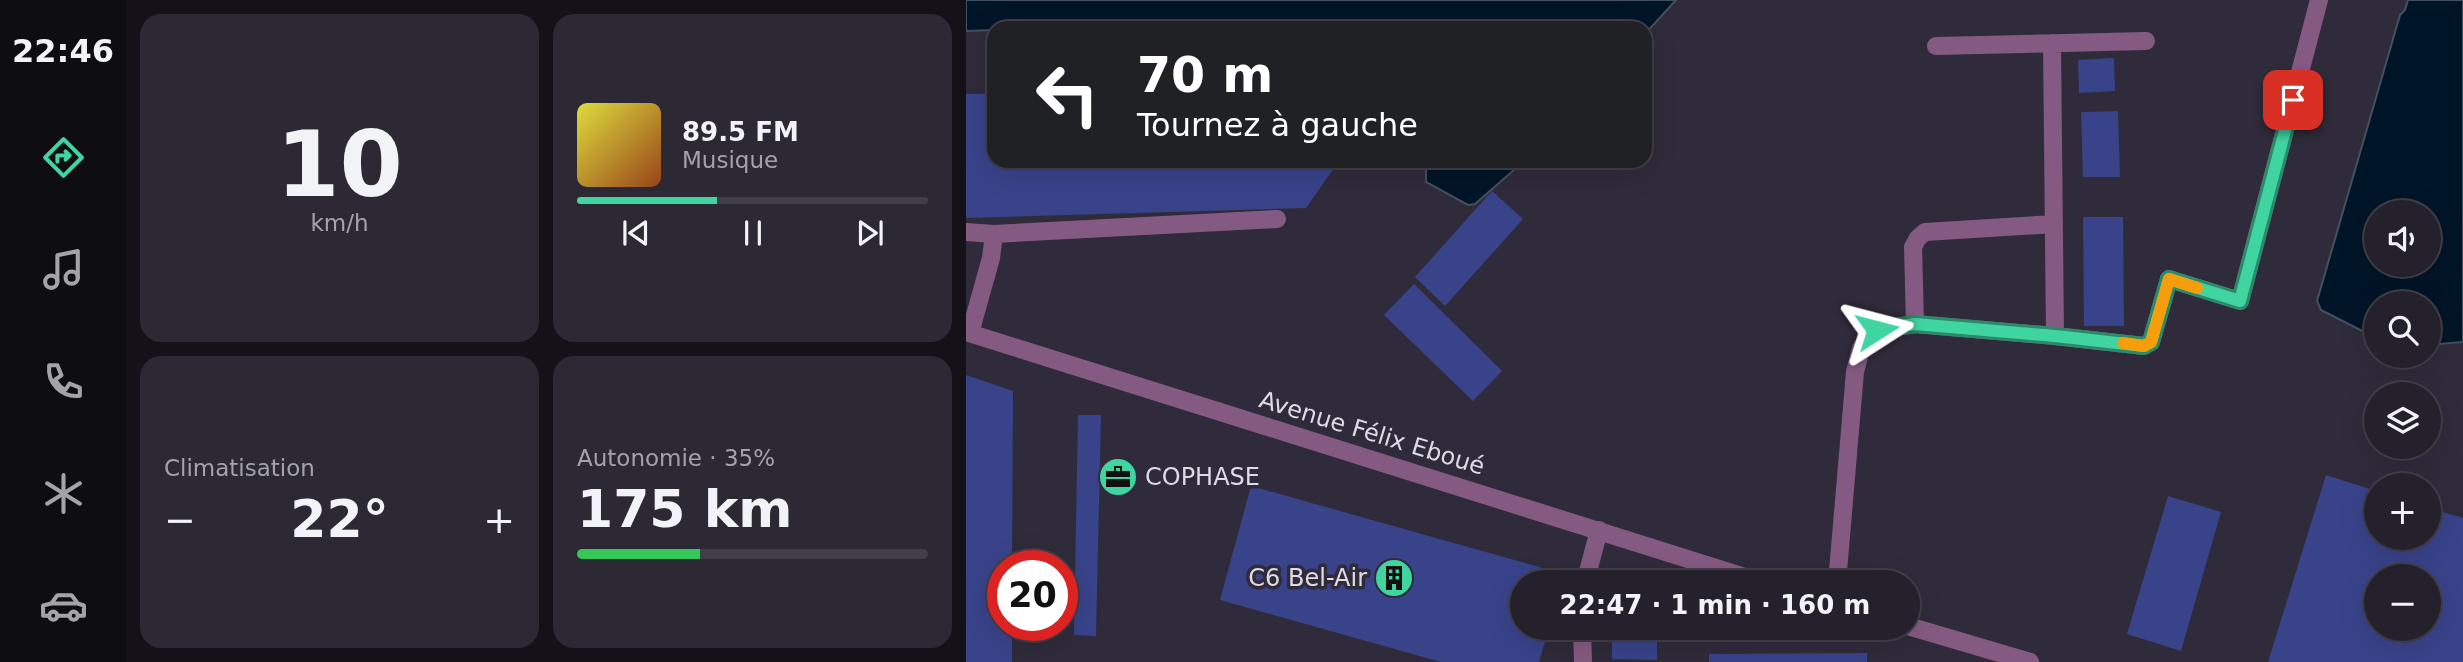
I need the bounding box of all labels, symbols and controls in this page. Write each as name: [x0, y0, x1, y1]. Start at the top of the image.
text: 22:46: [12, 32, 114, 70]
text: 70 m: [1137, 47, 1273, 104]
icon: left: [1022, 49, 1113, 140]
pin: [2263, 70, 2323, 130]
icon: arrive: [2274, 81, 2312, 119]
text: Tournez à gauche: [1137, 106, 1418, 144]
text: 10: [276, 112, 403, 217]
text: 89.5 FM: [682, 117, 799, 147]
icon: directions: [39, 133, 88, 182]
text: Musique: [682, 147, 778, 173]
map controls: [2364, 200, 2441, 641]
button: sound: [2364, 200, 2441, 277]
text: km/h: [310, 210, 369, 236]
icon: previous: [617, 214, 655, 252]
icon: pause: [734, 214, 772, 252]
icon: next: [851, 214, 889, 252]
icon: music: [39, 245, 88, 294]
button: search: [2364, 291, 2441, 368]
position arrow: [1840, 293, 1914, 367]
icon: phone: [39, 357, 88, 406]
button: layers: [2364, 382, 2441, 459]
street label: Avenue Félix Eboué: [1256, 385, 1488, 481]
text: Autonomie · 35%: [577, 445, 775, 471]
text: Climatisation: [164, 455, 315, 481]
office icon: COPHASE: [1097, 456, 1139, 498]
place label: COPHASE: [1145, 463, 1260, 491]
icon: climate: [39, 469, 88, 518]
button: +: [2364, 473, 2441, 550]
text: 175 km: [577, 479, 792, 539]
text: 22°: [290, 489, 389, 549]
text: −: [164, 498, 196, 542]
text: +: [483, 498, 515, 542]
speed limit sign: 20: [987, 550, 1078, 641]
building icon: C6 Bel-Air: [1373, 557, 1415, 599]
place label: C6 Bel-Air: [1248, 564, 1367, 592]
button: −: [2364, 564, 2441, 641]
icon: car: [39, 581, 88, 630]
text: 22:47 · 1 min · 160 m: [1560, 590, 1870, 620]

